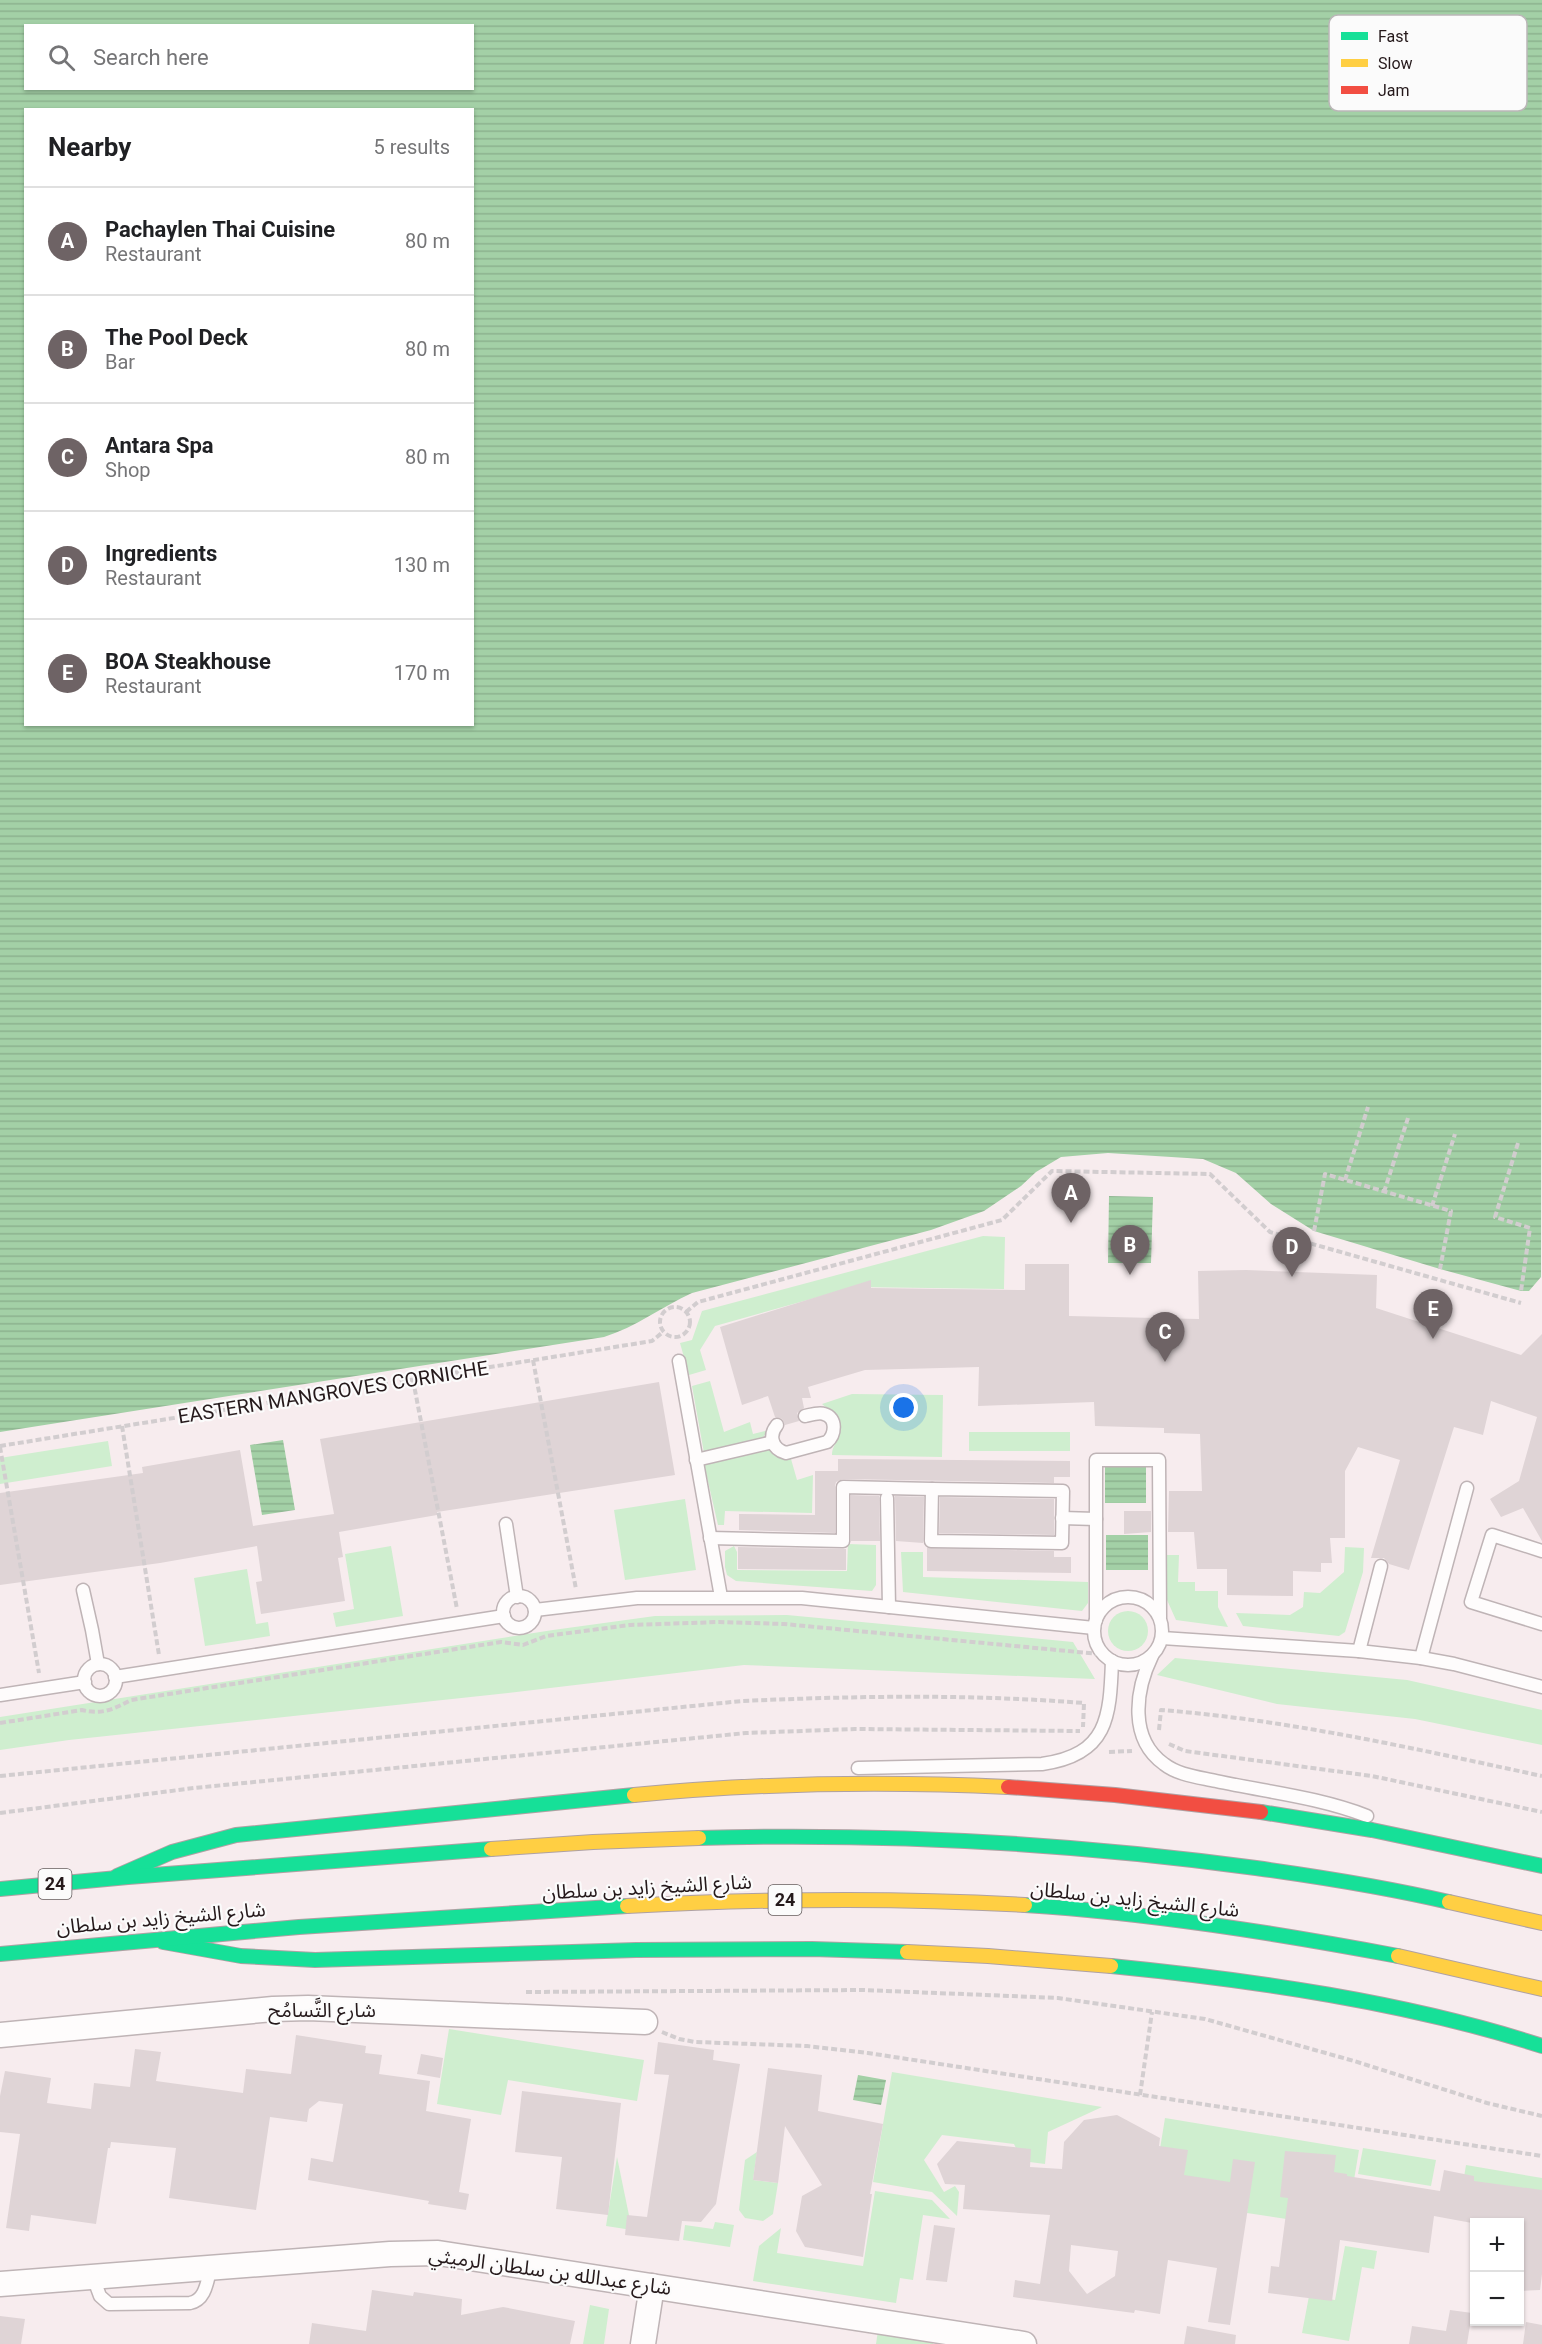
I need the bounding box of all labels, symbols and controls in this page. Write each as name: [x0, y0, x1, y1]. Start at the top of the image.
legend: [1329, 15, 1527, 111]
search box: [24, 24, 474, 90]
text: Fast: [1378, 27, 1409, 46]
icon: search: [45, 41, 78, 74]
text: Search here: [93, 45, 209, 70]
text: Slow: [1378, 54, 1413, 73]
text: Jam: [1378, 81, 1410, 100]
text: Nearby: [48, 132, 131, 162]
text: 5 results: [374, 135, 450, 159]
text: Pachaylen Thai Cuisine: [105, 217, 335, 242]
text: A: [61, 229, 74, 253]
text: 80 m: [405, 229, 450, 253]
text: Restaurant: [105, 242, 202, 266]
text: The Pool Deck: [105, 325, 248, 350]
text: B: [61, 337, 74, 361]
text: 80 m: [405, 337, 450, 361]
text: Bar: [105, 350, 135, 374]
text: Antara Spa: [105, 433, 214, 458]
text: C: [61, 445, 74, 469]
text: 80 m: [405, 445, 450, 469]
text: Shop: [105, 458, 151, 482]
text: Ingredients: [105, 541, 217, 566]
text: D: [61, 553, 74, 577]
text: 130 m: [394, 553, 450, 577]
text: Restaurant: [105, 566, 202, 590]
text: BOA Steakhouse: [105, 649, 271, 674]
text: E: [62, 661, 73, 685]
text: 170 m: [394, 661, 450, 685]
text: Restaurant: [105, 674, 202, 698]
pin: A: [1052, 1174, 1090, 1223]
pin: B: [1110, 1226, 1150, 1275]
pin: D: [1272, 1228, 1312, 1277]
pin: E: [1414, 1290, 1452, 1339]
pin: C: [1146, 1312, 1184, 1362]
street label: EASTERN MANGROVES CORNICHE: [176, 1356, 490, 1428]
your location: [889, 1393, 918, 1422]
road number: 24: [38, 1869, 72, 1899]
street label: شارع الشيخ زايد بن سلطان: [542, 1870, 753, 1907]
street label: شارع الشيخ زايد بن سلطان: [1029, 1876, 1241, 1925]
road number: 24: [768, 1885, 802, 1915]
street label: شارع الشيخ زايد بن سلطان: [55, 1897, 267, 1942]
street label: شارع التَّسامُح: [268, 1997, 376, 2025]
map controls: [1470, 2218, 1524, 2326]
button: +: [1470, 2218, 1524, 2272]
street label: شارع عبدالله بن سلطان الرميثي: [427, 2242, 673, 2304]
button: −: [1470, 2272, 1524, 2326]

